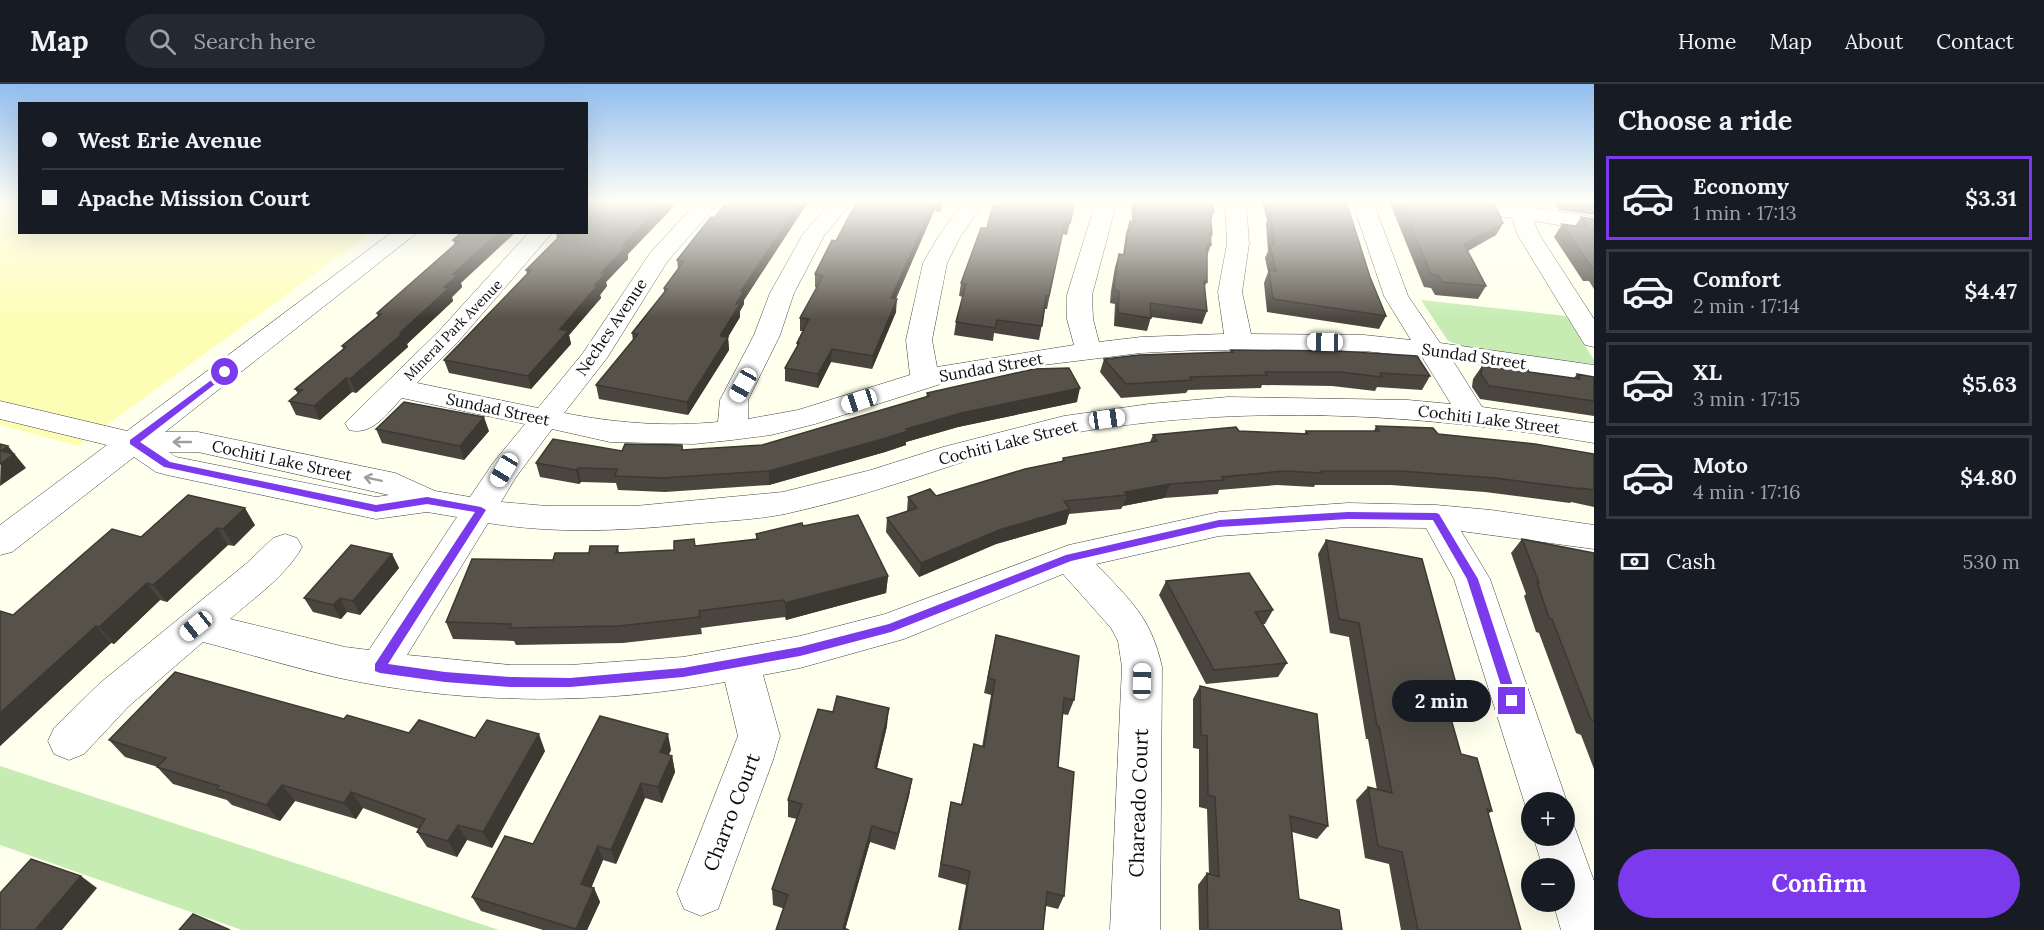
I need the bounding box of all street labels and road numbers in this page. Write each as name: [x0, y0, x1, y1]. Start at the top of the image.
street label: Neches Avenue: [571, 274, 651, 380]
street label: Mineral Park Avenue: [400, 275, 506, 384]
street label: Sundad Street: [1421, 339, 1528, 373]
street label: Sundad Street: [937, 348, 1045, 386]
street label: Sundad Street: [444, 388, 552, 430]
street label: Cochiti Lake Street: [1417, 400, 1562, 438]
street label: Cochiti Lake Street: [936, 415, 1081, 469]
street label: Cochiti Lake Street: [210, 435, 355, 485]
street label: Chareado Court: [1123, 728, 1153, 878]
street label: Charro Court: [697, 749, 765, 875]

